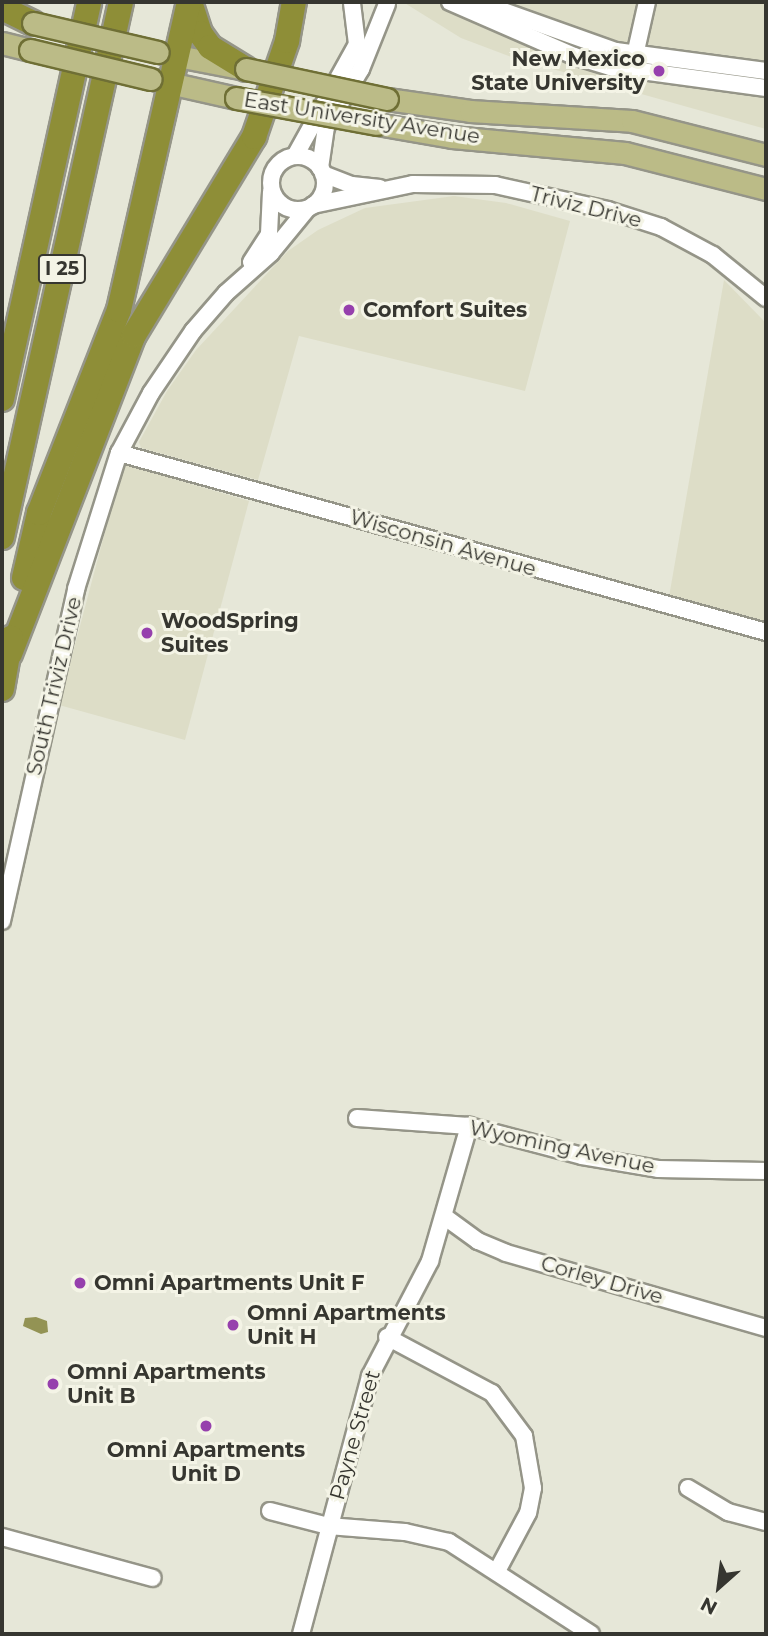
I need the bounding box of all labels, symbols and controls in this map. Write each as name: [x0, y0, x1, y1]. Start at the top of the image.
place label: New Mexico State University: [471, 46, 645, 96]
marker: New Mexico State University: [651, 63, 667, 79]
street label: East University Avenue: [242, 87, 482, 149]
street label: Triviz Drive: [528, 181, 644, 233]
road number: I 25: [38, 254, 86, 284]
place label: Comfort Suites: [363, 297, 527, 323]
marker: Comfort Suites: [341, 302, 357, 318]
street label: Wisconsin Avenue: [347, 504, 539, 582]
street label: South Triviz Drive: [21, 594, 87, 778]
place label: WoodSpring Suites: [161, 608, 299, 658]
marker: WoodSpring Suites: [139, 625, 155, 641]
street label: Wyoming Avenue: [467, 1115, 657, 1179]
street label: Corley Drive: [538, 1251, 666, 1309]
place label: Omni Apartments Unit F: [94, 1270, 364, 1296]
marker: Omni Apartments Unit F: [72, 1275, 88, 1291]
place label: Omni Apartments Unit H: [247, 1300, 446, 1350]
marker: Omni Apartments Unit H: [225, 1317, 241, 1333]
place label: Omni Apartments Unit B: [67, 1359, 266, 1409]
street label: Payne Street: [324, 1367, 386, 1503]
marker: Omni Apartments Unit B: [45, 1376, 61, 1392]
marker: Omni Apartments Unit D: [198, 1418, 214, 1434]
place label: Omni Apartments Unit D: [107, 1437, 305, 1487]
north arrow: [684, 1552, 754, 1622]
text: N: [697, 1592, 721, 1620]

